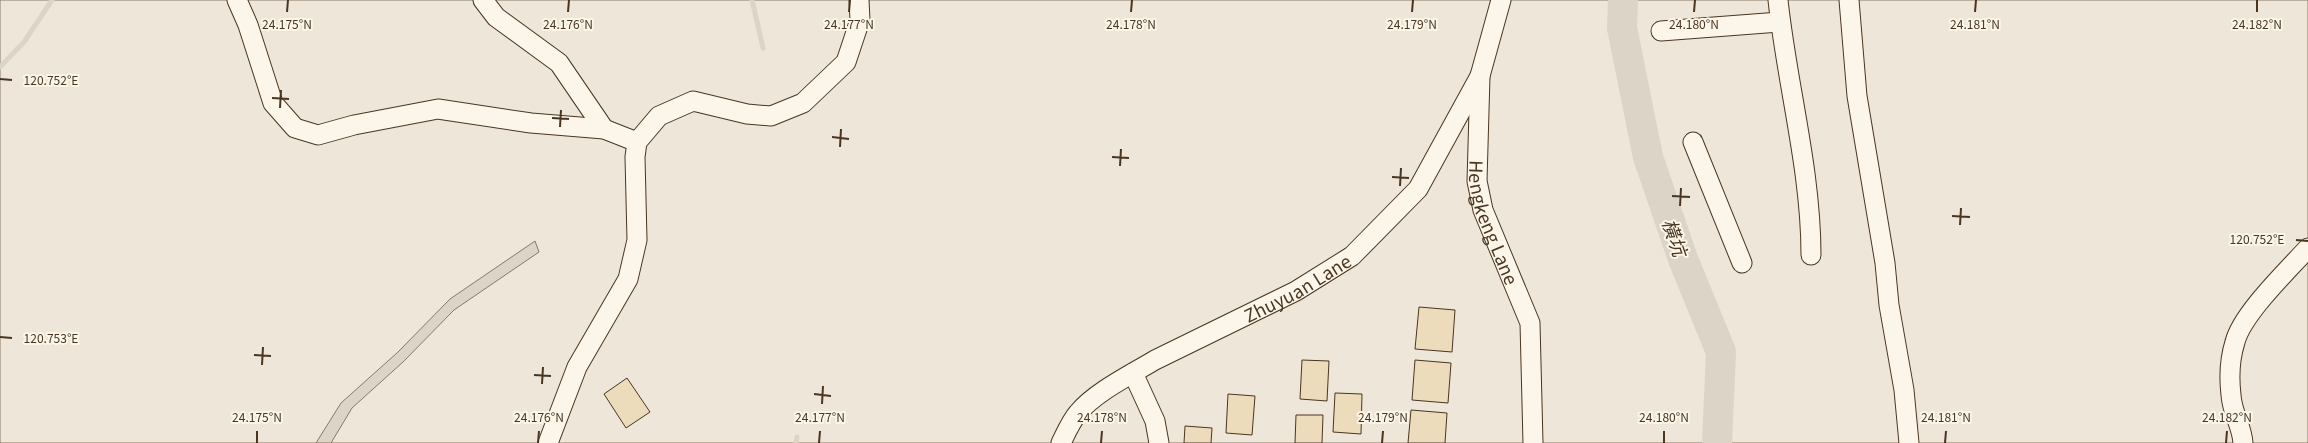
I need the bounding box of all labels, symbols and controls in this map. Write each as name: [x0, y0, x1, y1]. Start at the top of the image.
text: 24.175°N: [262, 15, 312, 32]
text: 24.176°N: [543, 15, 593, 32]
text: 24.177°N: [824, 15, 874, 32]
text: 24.178°N: [1106, 15, 1156, 32]
text: 24.179°N: [1387, 15, 1437, 32]
text: 24.180°N: [1669, 15, 1719, 32]
text: 24.181°N: [1950, 15, 2000, 32]
text: 24.182°N: [2232, 15, 2282, 32]
text: 120.752°E: [24, 71, 78, 88]
street label: Hengkeng Lane: [1464, 160, 1526, 288]
water label: 橫坑: [1657, 215, 1696, 262]
text: 120.752°E: [2230, 230, 2284, 247]
street label: Zhuyuan Lane: [1239, 247, 1356, 328]
text: 120.753°E: [24, 329, 78, 346]
text: 24.175°N: [232, 408, 282, 425]
text: 24.176°N: [514, 408, 564, 425]
text: 24.177°N: [795, 408, 845, 425]
text: 24.178°N: [1077, 408, 1127, 425]
text: 24.179°N: [1358, 408, 1408, 425]
text: 24.180°N: [1639, 408, 1689, 425]
text: 24.181°N: [1921, 408, 1971, 425]
text: 24.182°N: [2202, 408, 2252, 425]

